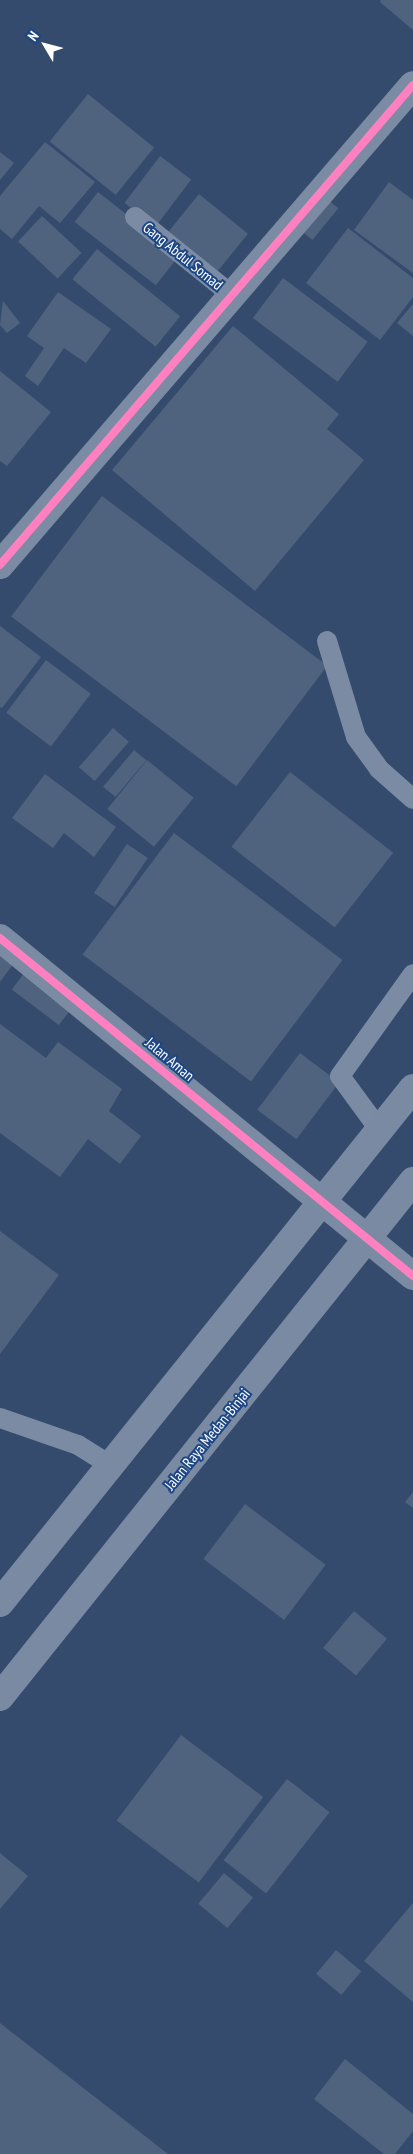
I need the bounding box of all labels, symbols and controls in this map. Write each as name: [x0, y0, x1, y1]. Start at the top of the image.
north arrow: [20, 20, 70, 70]
text: N: [24, 28, 42, 44]
street label: Gang Abdul Somad: [139, 218, 227, 294]
street label: Jalan Aman: [142, 1033, 198, 1085]
street label: Jalan Raya Medan-Binjai: [161, 1385, 253, 1493]

